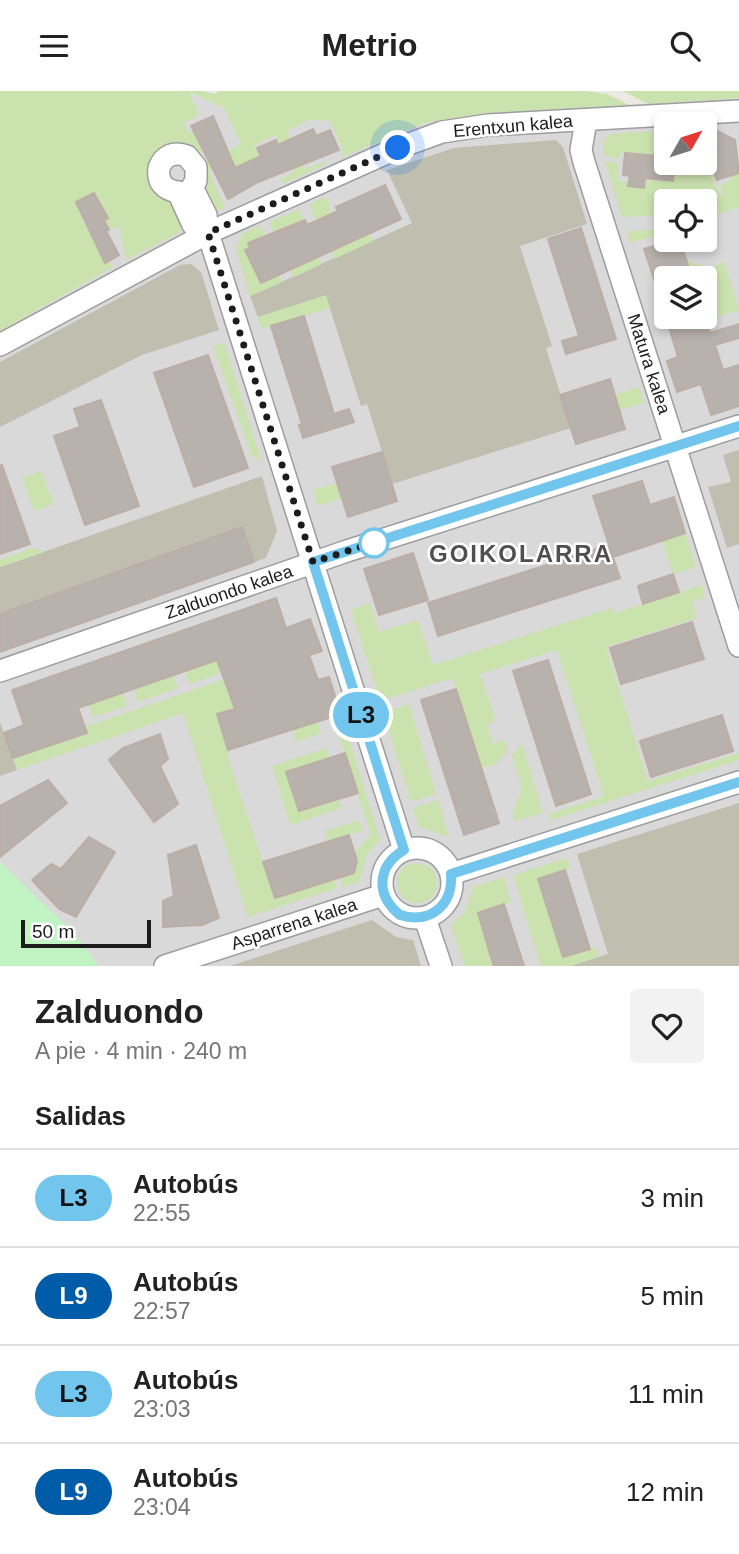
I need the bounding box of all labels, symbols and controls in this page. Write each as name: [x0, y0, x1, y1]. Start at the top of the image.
icon: menu: [35, 27, 73, 65]
text: Metrio: [322, 27, 418, 63]
icon: search: [666, 27, 704, 65]
street label: Erentxun kalea: [452, 111, 575, 141]
north arrow: [654, 112, 718, 175]
map controls: [654, 112, 717, 329]
your location: [380, 130, 415, 165]
button: locate: [654, 189, 717, 252]
button: layers: [654, 266, 717, 329]
street label: Matura kalea: [623, 311, 675, 418]
unlabelled marker: [359, 528, 389, 558]
district label: GOIKOLARRA: [429, 540, 613, 567]
street label: Zalduondo kalea: [163, 561, 296, 623]
line badge: L3: [330, 692, 392, 738]
text: L3: [347, 701, 375, 728]
street label: Asparrena kalea: [229, 894, 360, 954]
scale bar: [21, 917, 150, 949]
text: 50 m: [32, 921, 74, 942]
button: heart: [630, 989, 704, 1063]
text: Zalduondo: [35, 993, 204, 1030]
text: A pie · 4 min · 240 m: [35, 1038, 247, 1064]
text: Salidas: [35, 1101, 126, 1131]
text: Autobús: [133, 1169, 238, 1199]
text: 3 min: [640, 1183, 704, 1213]
text: L3: [59, 1184, 88, 1211]
text: 22:55: [133, 1200, 191, 1226]
text: Autobús: [133, 1267, 238, 1297]
text: 5 min: [640, 1281, 704, 1311]
text: L9: [59, 1282, 88, 1309]
text: 22:57: [133, 1298, 191, 1324]
text: Autobús: [133, 1365, 238, 1395]
text: 11 min: [628, 1379, 704, 1409]
text: L3: [59, 1380, 88, 1407]
text: 23:03: [133, 1396, 191, 1422]
text: Autobús: [133, 1463, 238, 1493]
text: 12 min: [626, 1477, 704, 1507]
text: L9: [59, 1478, 88, 1505]
text: 23:04: [133, 1494, 191, 1520]

